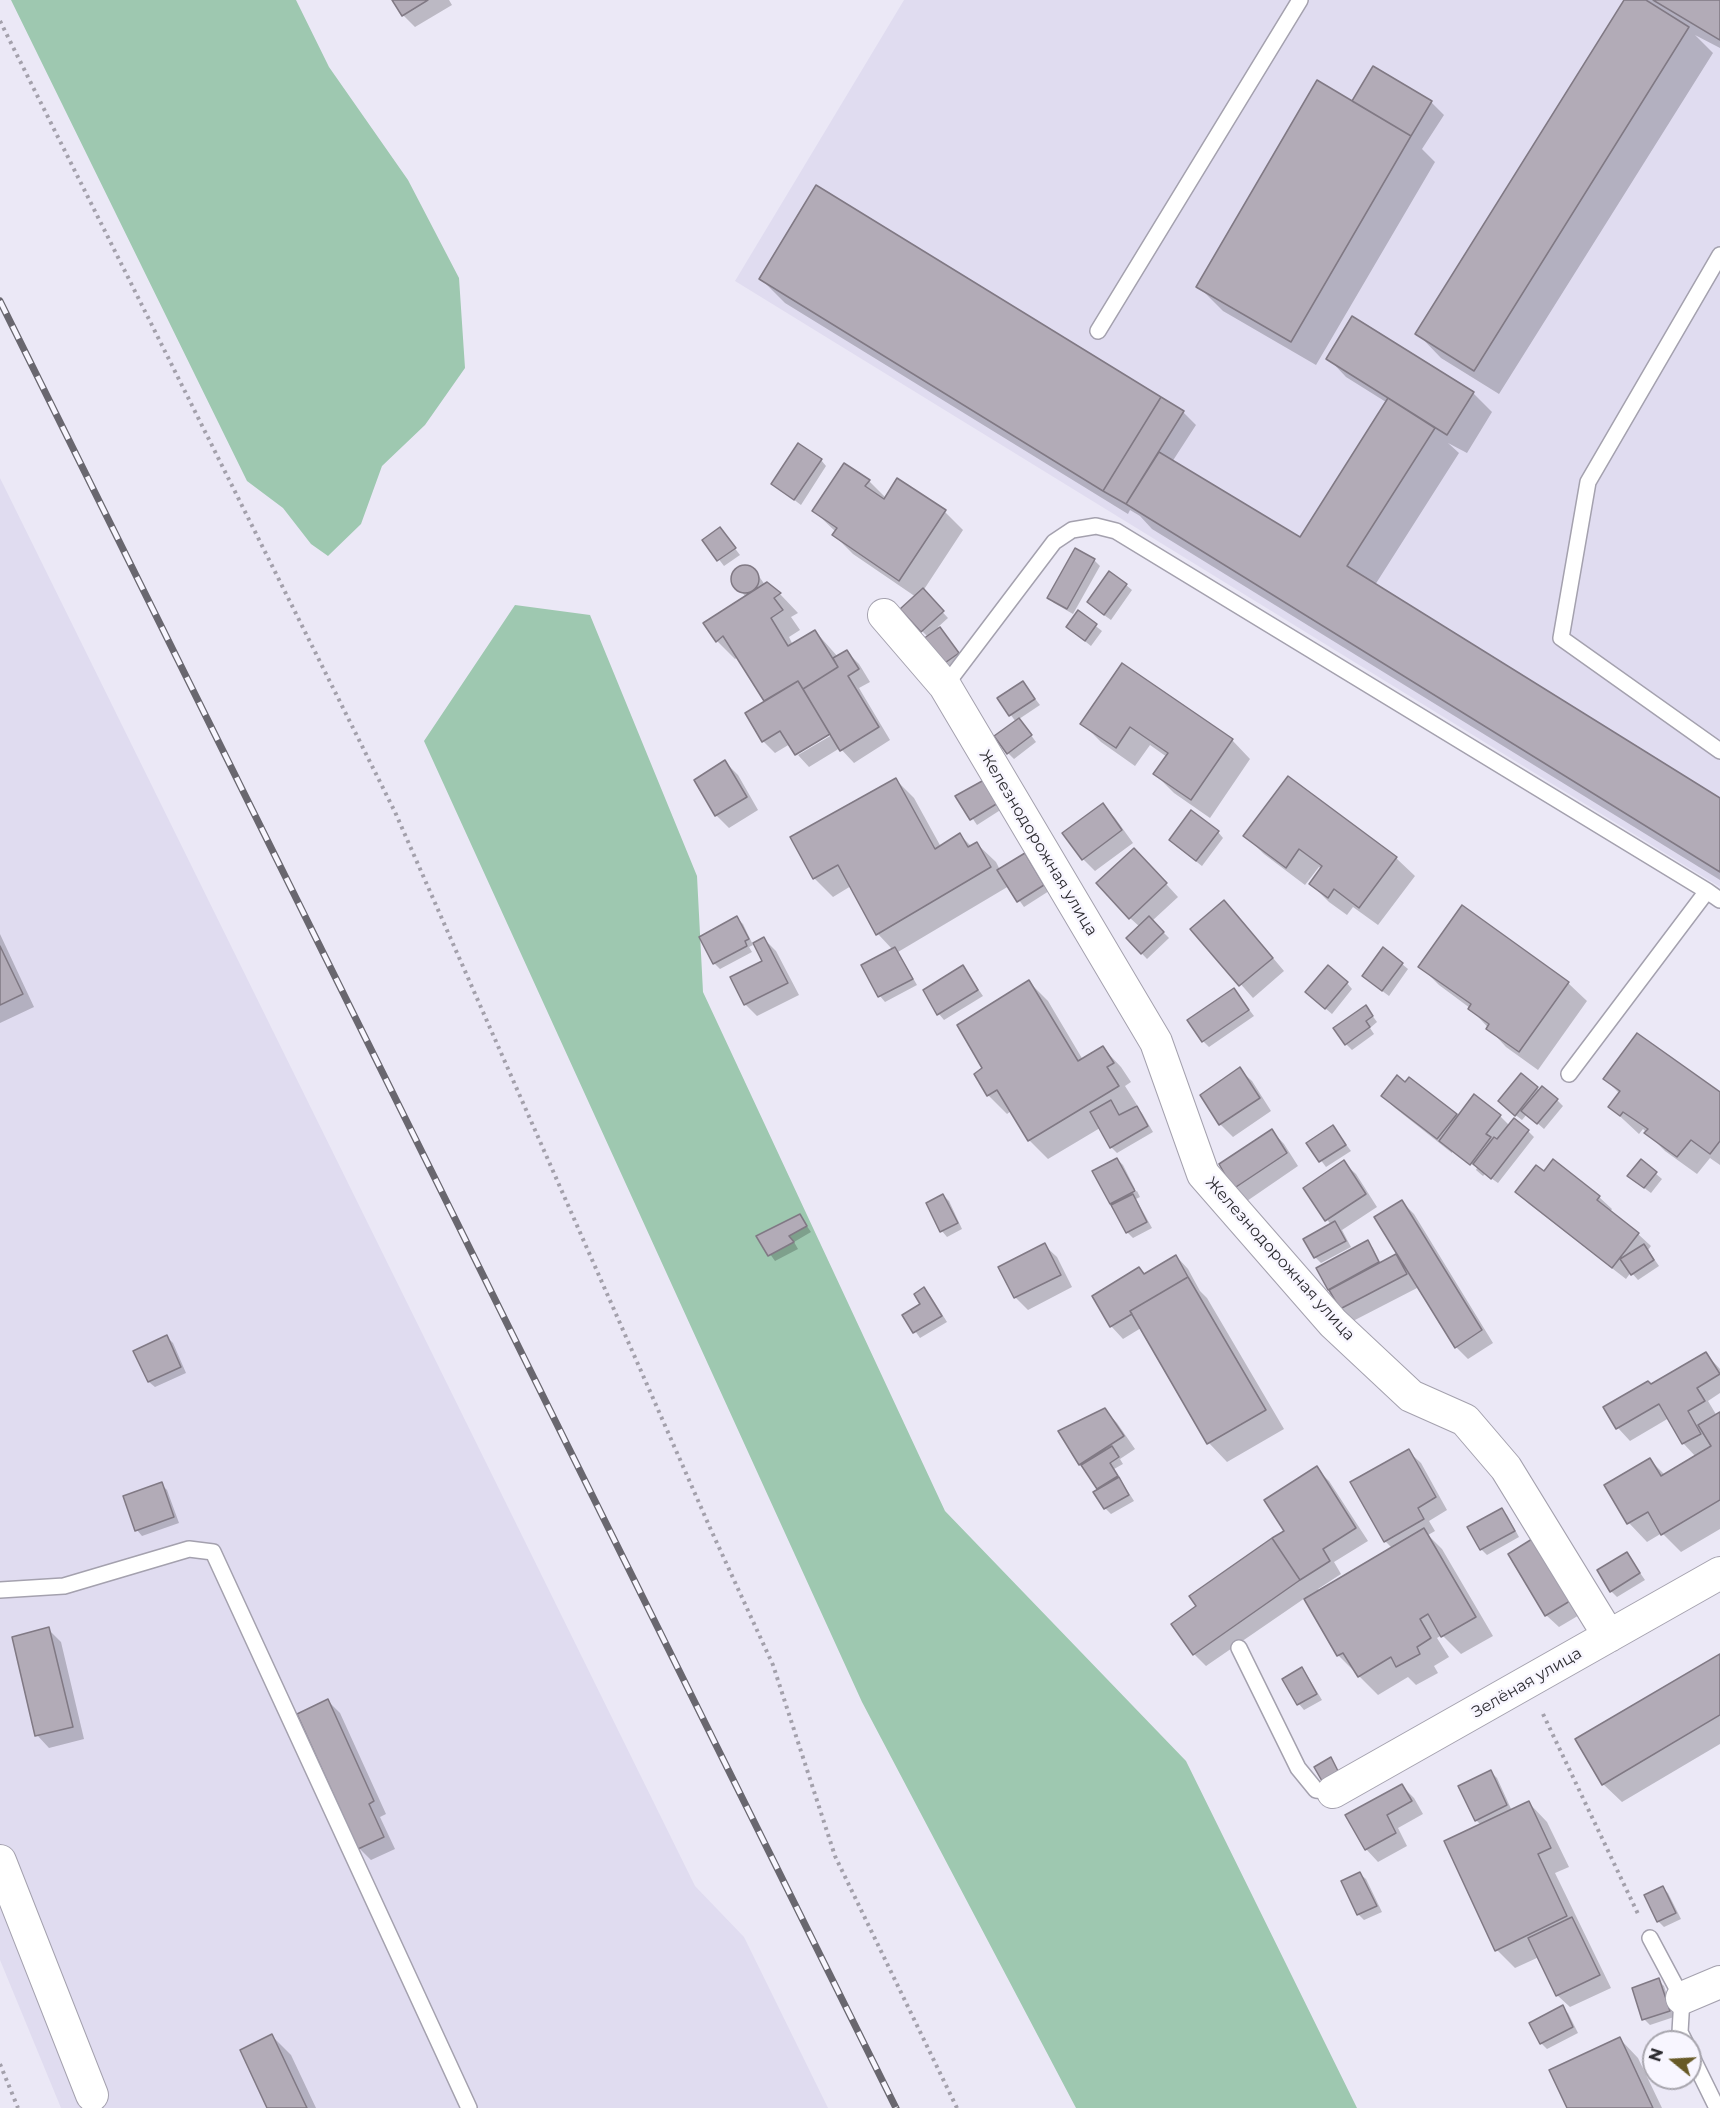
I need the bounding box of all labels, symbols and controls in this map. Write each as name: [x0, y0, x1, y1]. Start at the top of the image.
street label: Железнодорожная улица: [975, 747, 1101, 939]
street label: Железнодорожная улица: [1201, 1173, 1359, 1345]
street label: Зелёная улица: [1469, 1644, 1585, 1722]
north arrow: [1642, 2030, 1702, 2090]
text: N: [1645, 2046, 1667, 2064]

